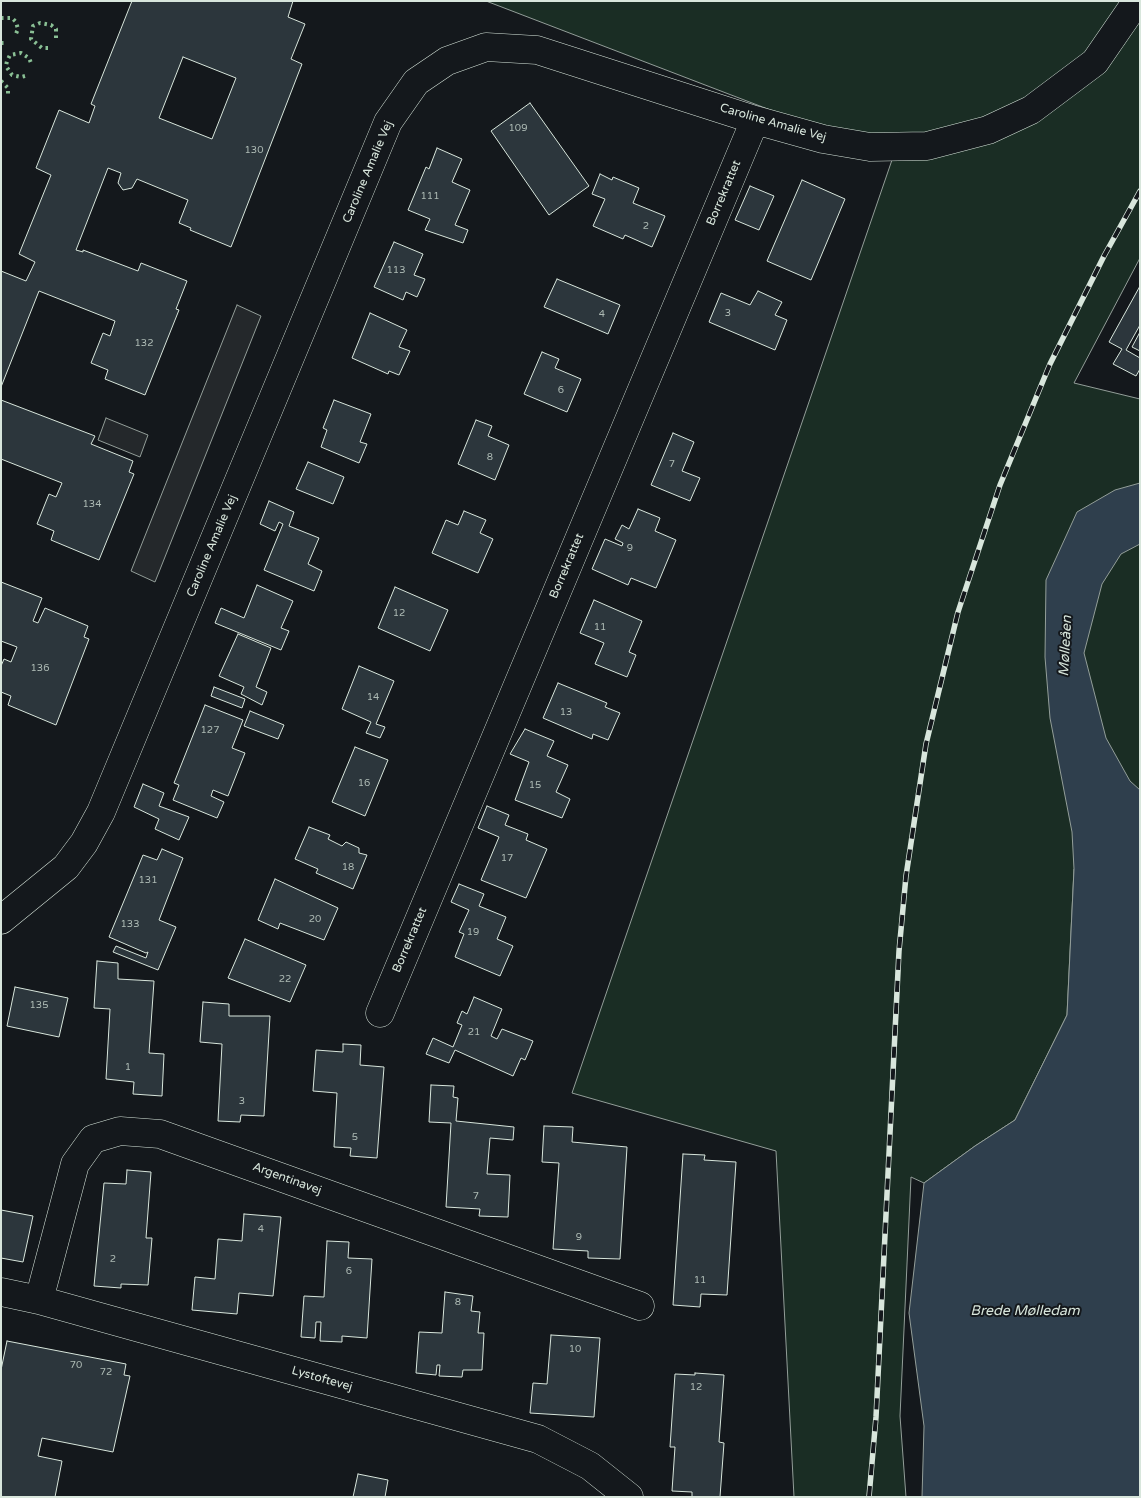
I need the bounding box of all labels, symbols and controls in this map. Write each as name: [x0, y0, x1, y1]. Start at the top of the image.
street label: Caroline Amalie Vej: [718, 101, 828, 145]
street label: Caroline Amalie Vej: [340, 119, 396, 225]
house number: 109: [509, 122, 527, 134]
house number: 130: [245, 144, 263, 156]
street label: Borrekrattet: [704, 158, 744, 228]
house number: 111: [421, 190, 439, 202]
house number: 2: [643, 220, 649, 232]
house number: 113: [387, 264, 405, 276]
house number: 3: [725, 307, 731, 319]
house number: 4: [599, 308, 605, 320]
house number: 132: [135, 337, 153, 349]
house number: 6: [558, 384, 564, 396]
house number: 8: [487, 451, 493, 463]
house number: 7: [669, 458, 675, 470]
street label: Caroline Amalie Vej: [184, 493, 240, 599]
house number: 134: [83, 498, 101, 510]
street label: Borrekrattet: [547, 531, 587, 601]
house number: 9: [627, 542, 633, 554]
house number: 12: [393, 607, 405, 619]
water label: Mølleåen: [1056, 615, 1076, 677]
house number: 11: [594, 621, 606, 633]
house number: 136: [31, 662, 49, 674]
house number: 14: [367, 691, 379, 703]
house number: 13: [560, 706, 572, 718]
house number: 127: [201, 724, 219, 736]
house number: 16: [358, 777, 370, 789]
house number: 15: [529, 779, 541, 791]
house number: 17: [501, 852, 513, 864]
house number: 18: [342, 861, 354, 873]
house number: 131: [139, 874, 157, 886]
street label: Borrekrattet: [390, 905, 430, 975]
house number: 20: [309, 913, 321, 925]
house number: 133: [121, 918, 139, 930]
house number: 19: [467, 926, 479, 938]
house number: 22: [279, 973, 291, 985]
house number: 135: [30, 999, 48, 1011]
house number: 21: [468, 1026, 480, 1038]
house number: 1: [125, 1061, 131, 1073]
house number: 3: [239, 1095, 245, 1107]
house number: 5: [352, 1131, 358, 1143]
street label: Argentinavej: [250, 1160, 324, 1198]
house number: 7: [473, 1190, 479, 1202]
house number: 4: [258, 1223, 264, 1235]
house number: 9: [576, 1231, 582, 1243]
house number: 2: [110, 1253, 116, 1265]
house number: 6: [346, 1265, 352, 1277]
house number: 11: [694, 1274, 706, 1286]
house number: 8: [455, 1296, 461, 1308]
water label: Brede Mølledam: [970, 1303, 1080, 1319]
house number: 10: [569, 1343, 581, 1355]
house number: 70: [70, 1359, 82, 1371]
street label: Lystoftevej: [290, 1363, 354, 1395]
house number: 72: [100, 1366, 112, 1378]
house number: 12: [690, 1381, 702, 1393]

